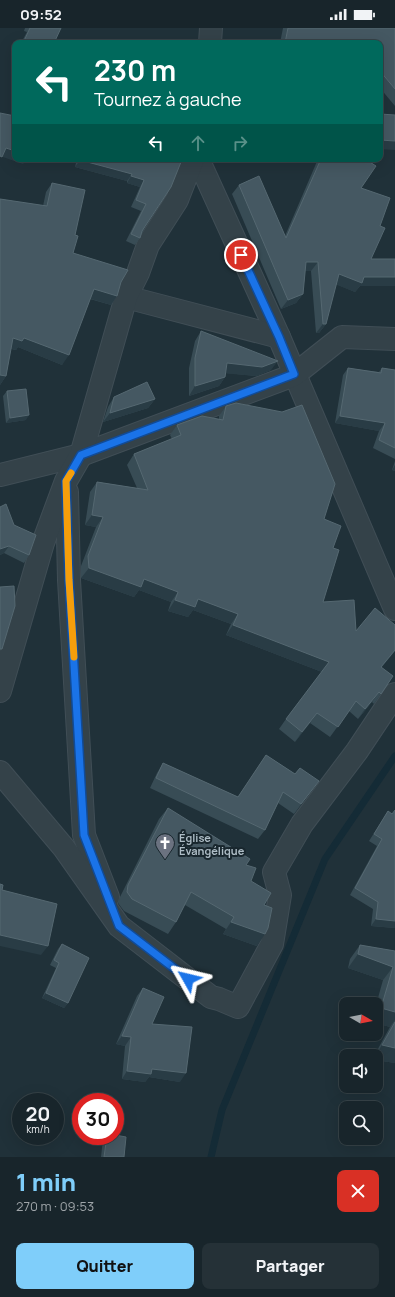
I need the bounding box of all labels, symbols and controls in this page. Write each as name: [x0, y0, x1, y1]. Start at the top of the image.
text: 09:52: [20, 4, 62, 25]
text: 230 m: [94, 51, 176, 89]
icon: left: [28, 56, 80, 108]
text: Tournez à gauche: [94, 87, 242, 111]
icon: left: [145, 132, 167, 154]
icon: ahead: [187, 132, 209, 154]
icon: right: [229, 132, 251, 154]
pin: [224, 238, 258, 272]
icon: arrive: [230, 244, 252, 266]
place label: Église Évangélique: [179, 830, 245, 858]
church icon: Église Évangélique: [154, 832, 176, 860]
position arrow: [167, 958, 209, 1000]
north arrow: [339, 997, 383, 1041]
map controls: [339, 997, 383, 1145]
button: sound: [339, 1049, 383, 1093]
speed limit sign: 30: [72, 1093, 124, 1145]
text: 20: [25, 1100, 51, 1127]
button: search: [339, 1101, 383, 1145]
text: km/h: [26, 1122, 50, 1136]
text: 1 min: [16, 1165, 76, 1198]
button: close: [337, 1170, 379, 1212]
text: 270 m · 09:53: [16, 1197, 94, 1215]
button: Quitter: [16, 1243, 194, 1289]
button: Partager: [202, 1243, 379, 1289]

